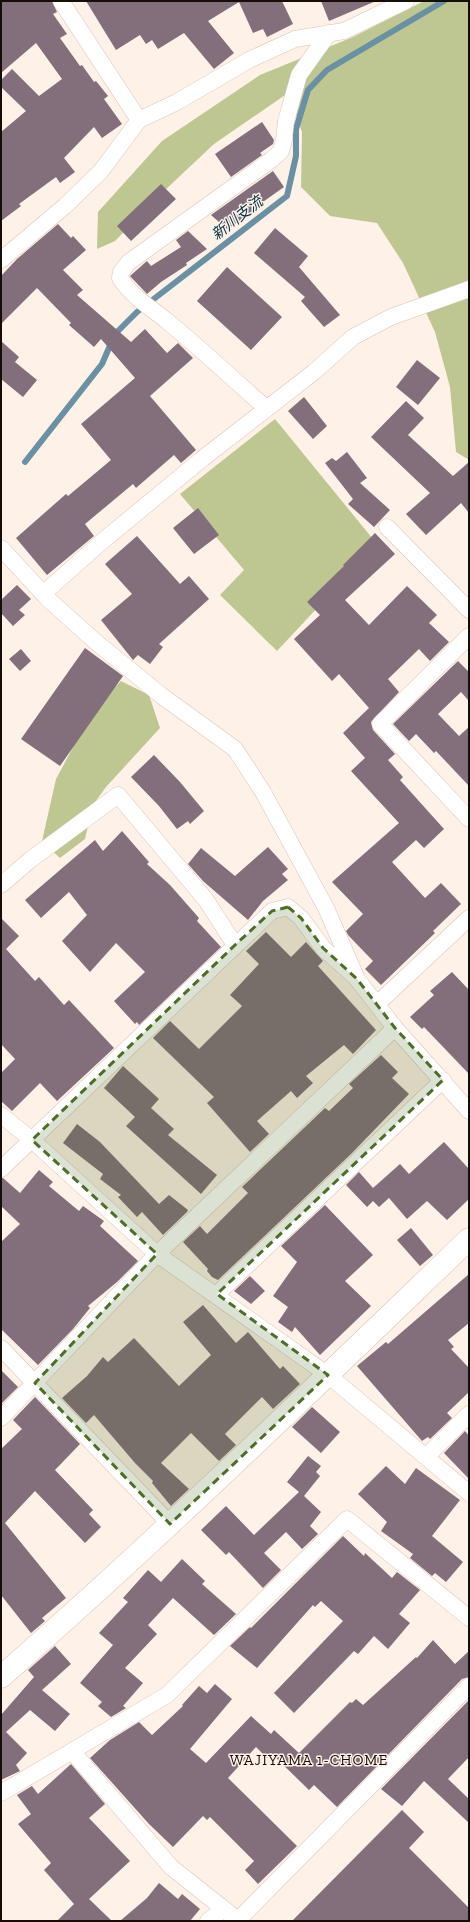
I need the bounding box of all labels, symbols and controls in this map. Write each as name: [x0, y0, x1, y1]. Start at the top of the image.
water label: 新川支流: [208, 191, 268, 244]
district label: WAJIYAMA 1-CHOME: [230, 1751, 388, 1769]

